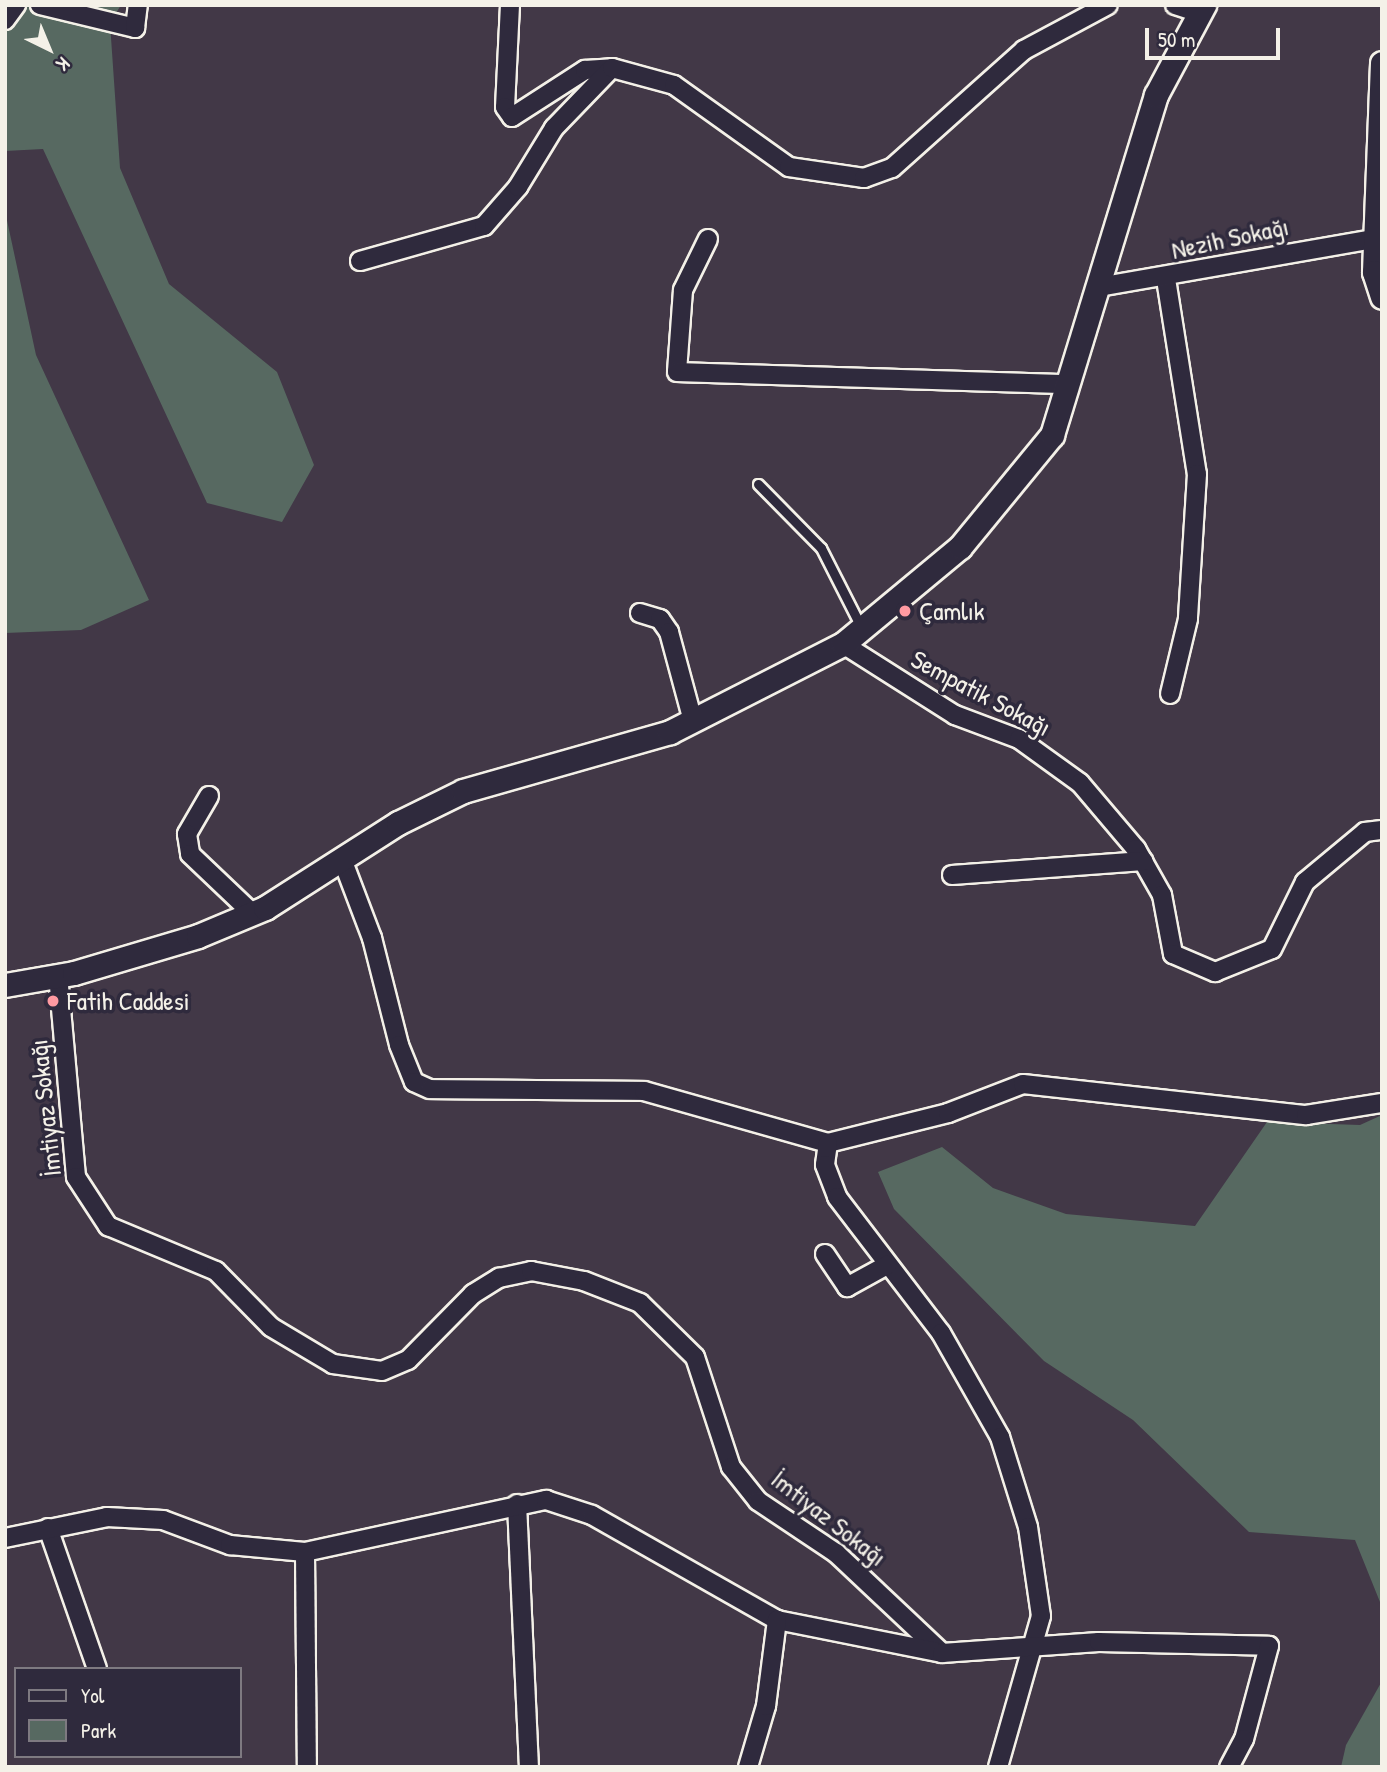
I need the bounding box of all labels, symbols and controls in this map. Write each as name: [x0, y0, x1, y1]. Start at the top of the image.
north arrow: [14, 14, 84, 84]
scale bar: [1149, 14, 1284, 58]
text: 50 m: [1158, 25, 1195, 54]
text: K: [51, 51, 76, 77]
street label: Nezih Sokağı: [1169, 210, 1291, 266]
place label: Çamlık: [919, 595, 985, 627]
marker: Çamlık: [897, 603, 913, 619]
street label: Sempatik Sokağı: [906, 643, 1056, 743]
place label: Fatih Caddesi: [67, 985, 190, 1017]
marker: Fatih Caddesi: [45, 993, 61, 1009]
street label: İmtiyaz Sokağı: [22, 1038, 68, 1178]
street label: İmtiyaz Sokağı: [765, 1463, 893, 1573]
legend: [14, 1667, 242, 1758]
text: Yol: [81, 1681, 104, 1710]
text: Park: [81, 1716, 116, 1745]

